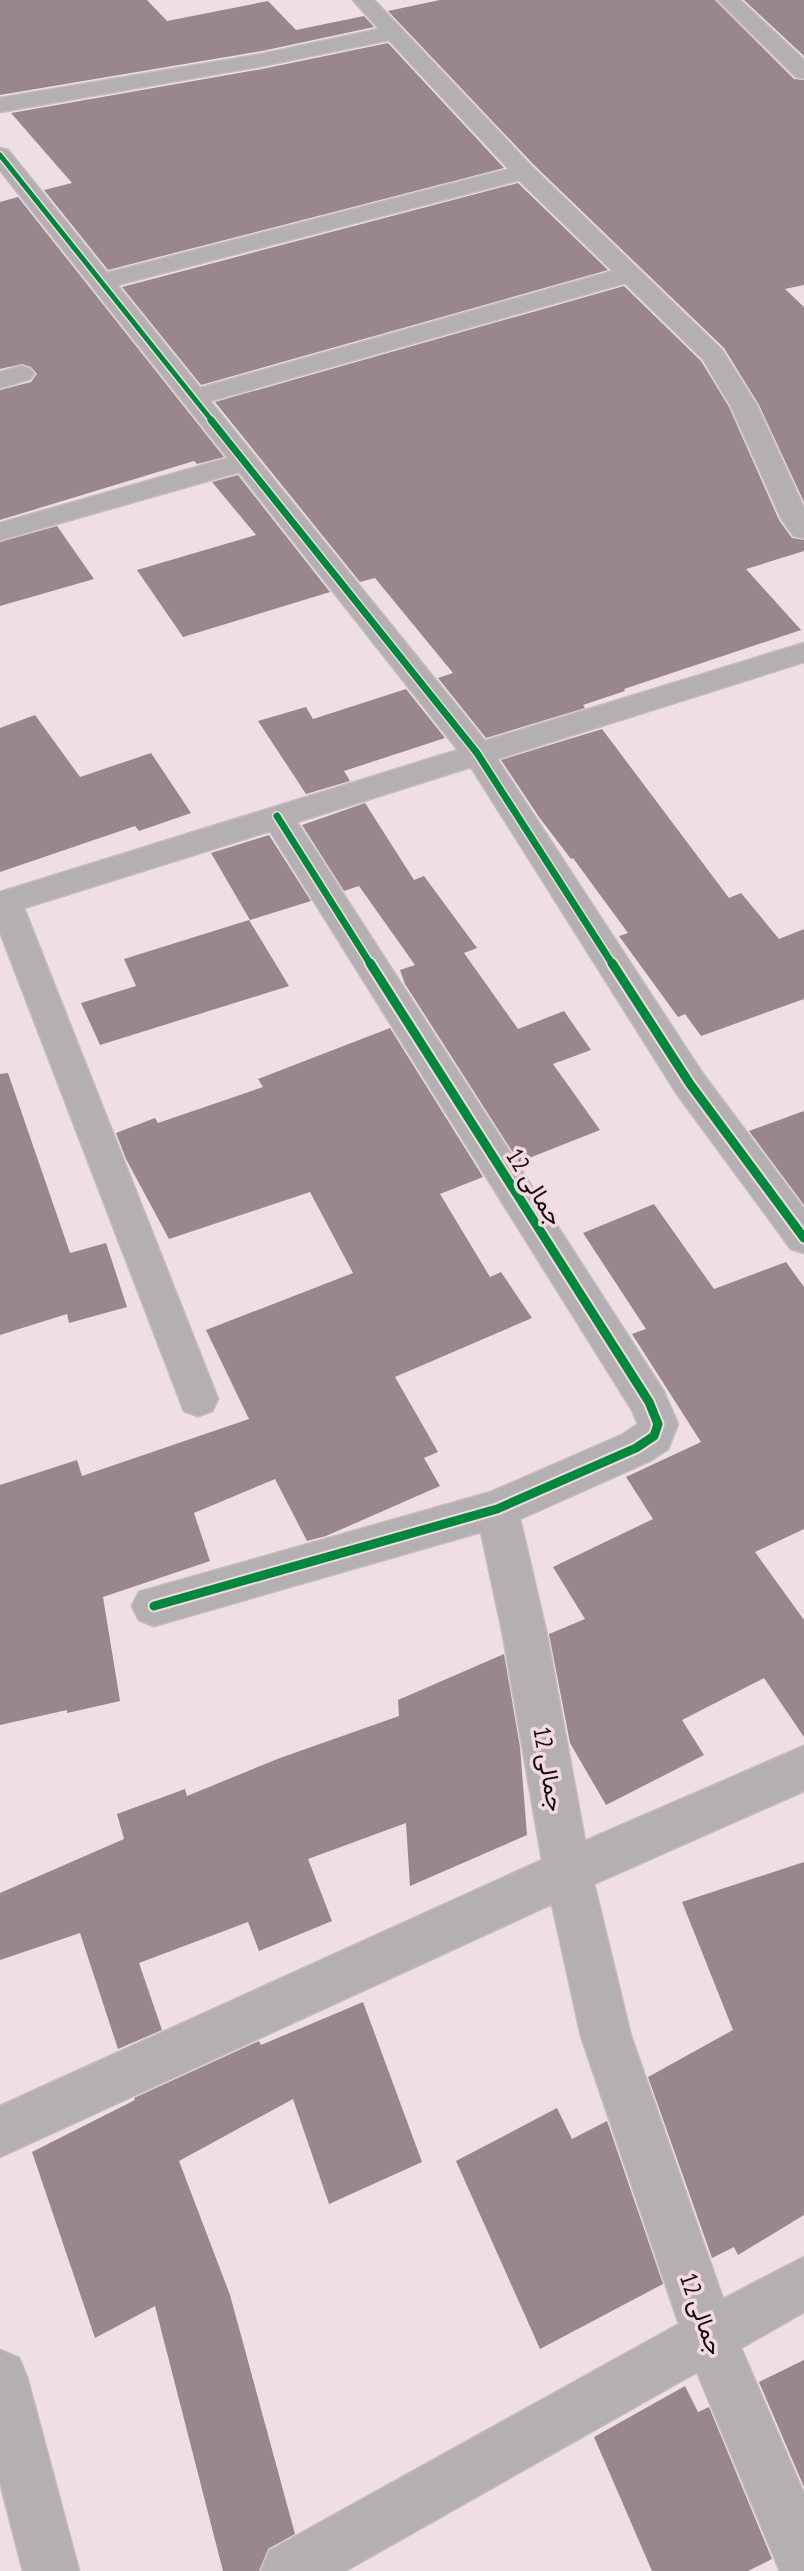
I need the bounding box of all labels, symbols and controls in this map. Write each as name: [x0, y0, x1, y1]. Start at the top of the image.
street label: جمالی 12: [499, 1143, 571, 1231]
street label: جمالی 12: [526, 1724, 572, 1814]
street label: جمالی 12: [673, 2269, 731, 2359]

